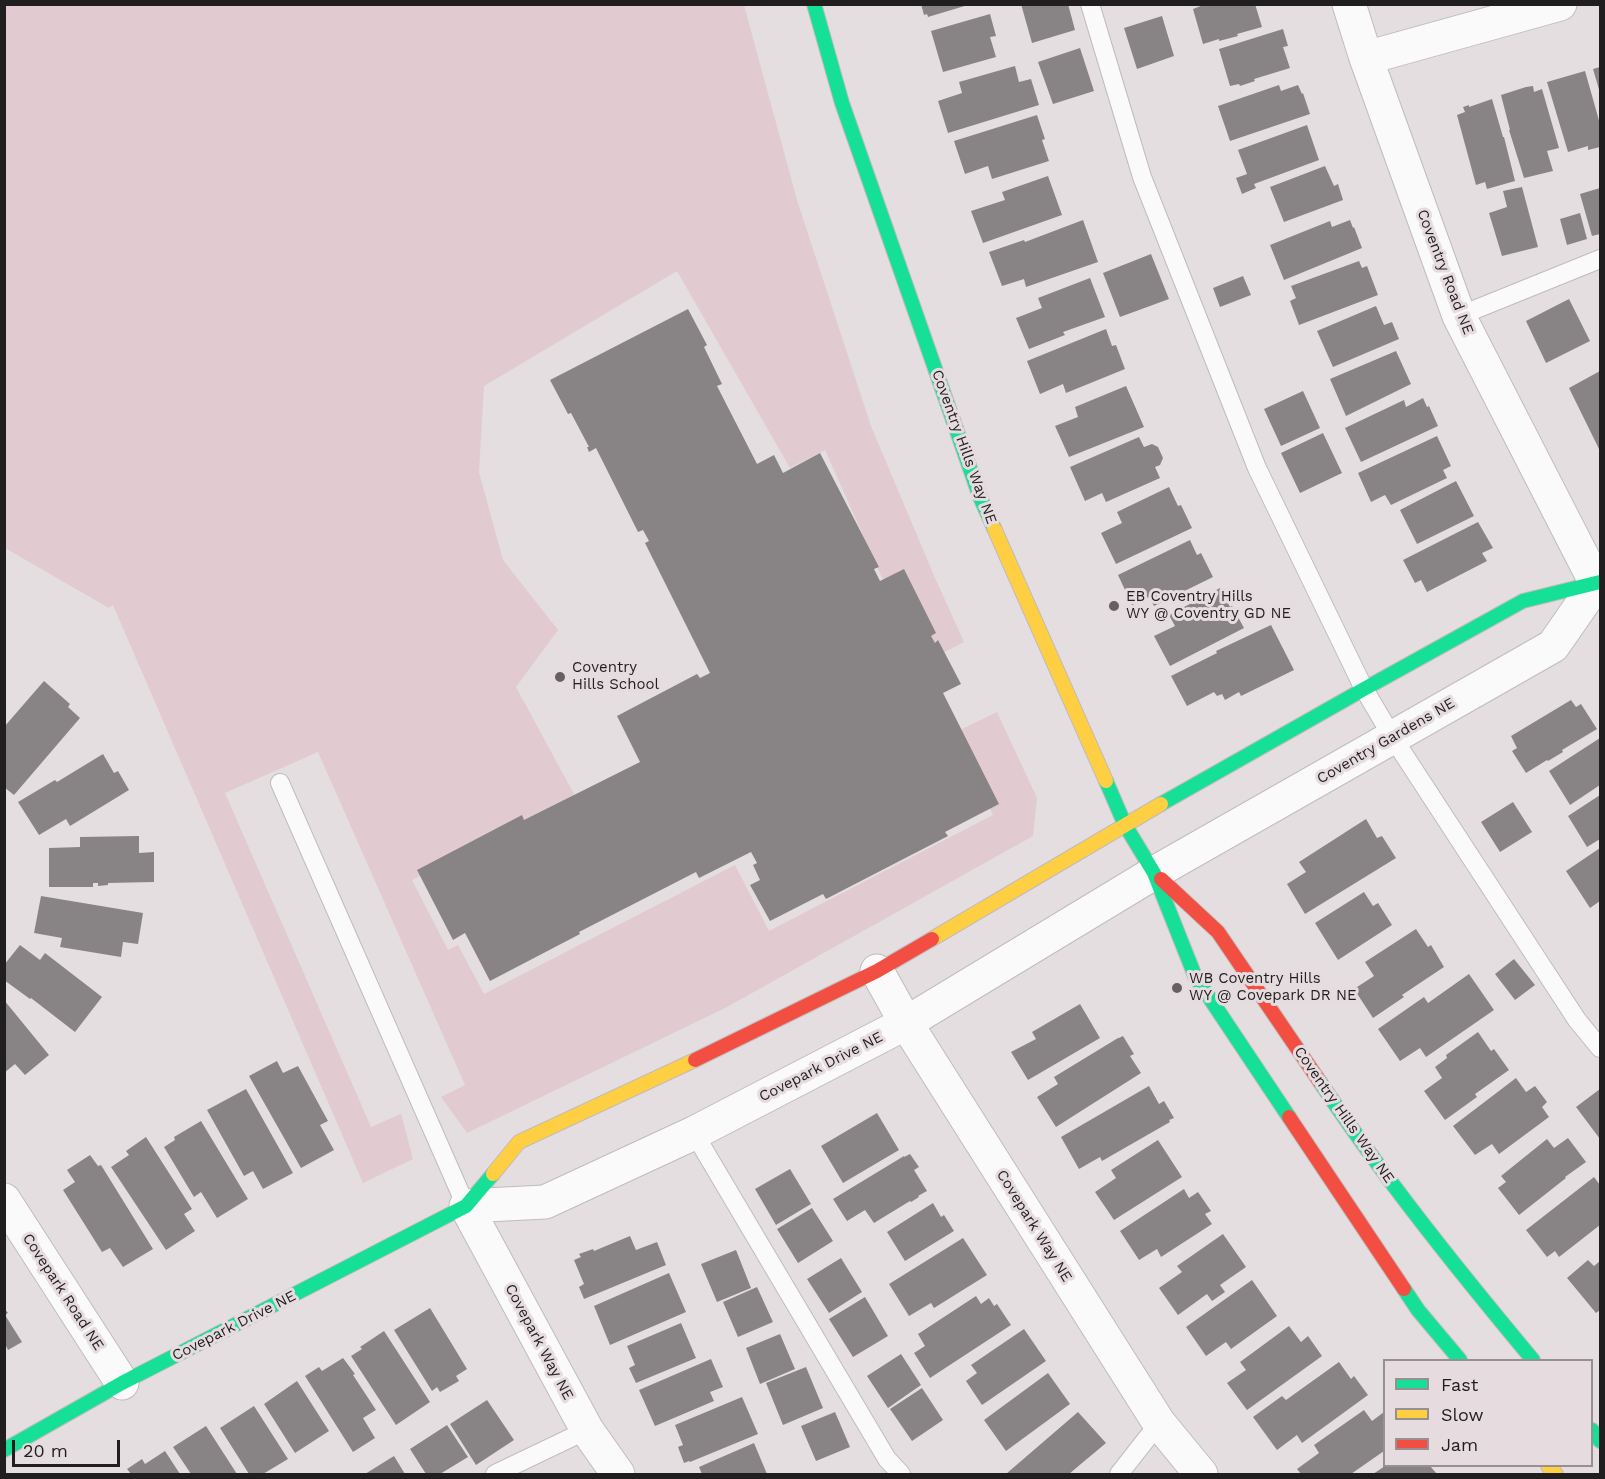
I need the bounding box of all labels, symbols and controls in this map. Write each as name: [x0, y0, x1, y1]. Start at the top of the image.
street label: Coventry Road NE: [1413, 207, 1477, 337]
street label: Coventry Hills Way NE: [928, 367, 1000, 527]
place label: EB Coventry Hills WY @ Coventry GD NE: [1126, 588, 1291, 623]
marker: EB Coventry Hills WY @ Coventry GD NE: [1107, 599, 1121, 613]
place label: Coventry Hills School: [572, 659, 659, 694]
marker: Coventry Hills School: [553, 670, 567, 684]
street label: Coventry Gardens NE: [1314, 694, 1458, 788]
place label: WB Coventry Hills WY @ Covepark DR NE: [1189, 970, 1356, 1005]
marker: WB Coventry Hills WY @ Covepark DR NE: [1170, 981, 1184, 995]
street label: Covepark Drive NE: [756, 1028, 886, 1106]
street label: Coventry Hills Way NE: [1290, 1043, 1398, 1187]
street label: Covepark Way NE: [992, 1167, 1076, 1285]
street label: Covepark Road NE: [19, 1230, 107, 1354]
street label: Covepark Way NE: [501, 1281, 577, 1403]
street label: Covepark Drive NE: [169, 1287, 299, 1365]
legend: [1383, 1359, 1593, 1467]
text: Fast: [1441, 1374, 1478, 1395]
text: Slow: [1441, 1404, 1484, 1425]
scale bar: [15, 1428, 123, 1466]
text: Jam: [1441, 1434, 1478, 1455]
text: 20 m: [23, 1440, 68, 1461]

